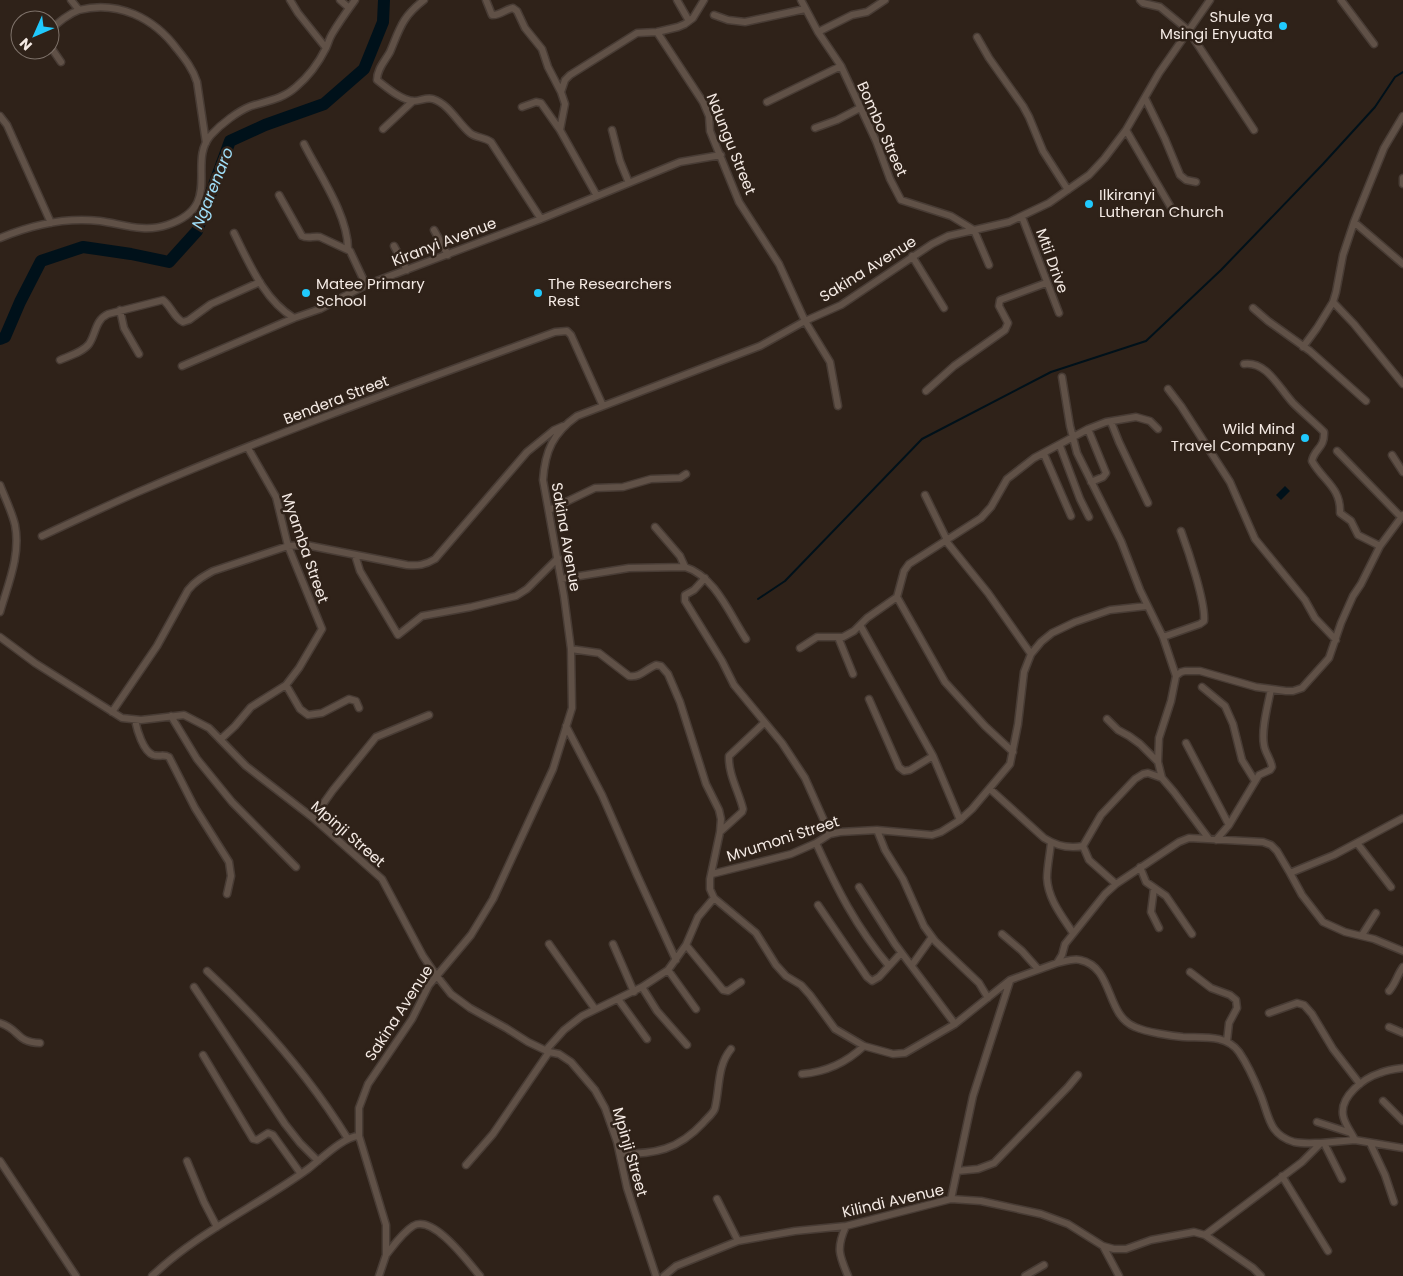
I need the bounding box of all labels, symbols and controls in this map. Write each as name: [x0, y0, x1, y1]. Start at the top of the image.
place label: Shule ya Msingi Enyuata: [1160, 6, 1273, 44]
north arrow: [10, 10, 60, 60]
marker: Shule ya Msingi Enyuata: [1277, 20, 1289, 32]
text: N: [15, 33, 37, 55]
street label: Bombo Street: [852, 78, 913, 180]
street label: Ndungu Street: [702, 90, 761, 198]
water label: Ngarenaro: [186, 144, 239, 232]
place label: Ilkiranyi Lutheran Church: [1099, 184, 1224, 222]
marker: Ilkiranyi Lutheran Church: [1083, 198, 1095, 210]
street label: Kiranyi Avenue: [388, 212, 499, 271]
street label: Mtii Drive: [1031, 226, 1074, 296]
street label: Sakina Avenue: [815, 230, 920, 307]
place label: Matee Primary School: [316, 273, 425, 311]
place label: The Researchers Rest: [548, 273, 672, 311]
marker: Matee Primary School: [300, 287, 312, 299]
marker: The Researchers Rest: [532, 287, 544, 299]
street label: Bendera Street: [280, 370, 391, 429]
place label: Wild Mind Travel Company: [1171, 418, 1296, 456]
marker: Wild Mind Travel Company: [1299, 432, 1311, 444]
street label: Sakina Avenue: [547, 481, 586, 593]
street label: Myamba Street: [277, 490, 334, 606]
street label: Mpinji Street: [307, 796, 390, 872]
street label: Mvumoni Street: [724, 810, 842, 867]
street label: Sakina Avenue: [360, 961, 437, 1065]
street label: Mpinji Street: [608, 1105, 653, 1199]
street label: Kilindi Avenue: [840, 1179, 946, 1222]

